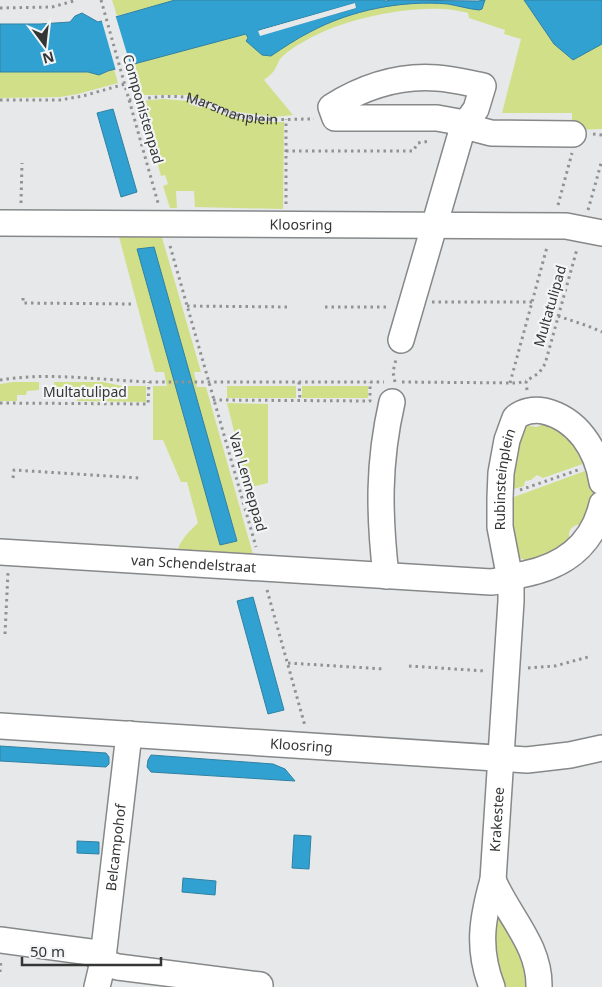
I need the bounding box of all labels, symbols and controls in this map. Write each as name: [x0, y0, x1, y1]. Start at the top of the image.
north arrow: [20, 20, 70, 70]
text: N: [41, 47, 56, 69]
street label: Componistenpad: [119, 52, 168, 166]
street label: Marsmanplein: [184, 87, 278, 129]
street label: Kloosring: [270, 214, 332, 234]
street label: Multatulipad: [529, 263, 570, 349]
street label: Multatulipad: [43, 382, 127, 401]
street label: Rubinsteinplein: [490, 425, 520, 530]
street label: Van Lenneppad: [225, 430, 272, 534]
street label: van Schendelstraat: [131, 550, 257, 577]
street label: Kloosring: [270, 733, 333, 756]
street label: Krakestee: [485, 786, 508, 852]
street label: Belcampohof: [101, 802, 130, 892]
scale bar: [22, 934, 161, 966]
text: 50 m: [30, 941, 65, 961]

